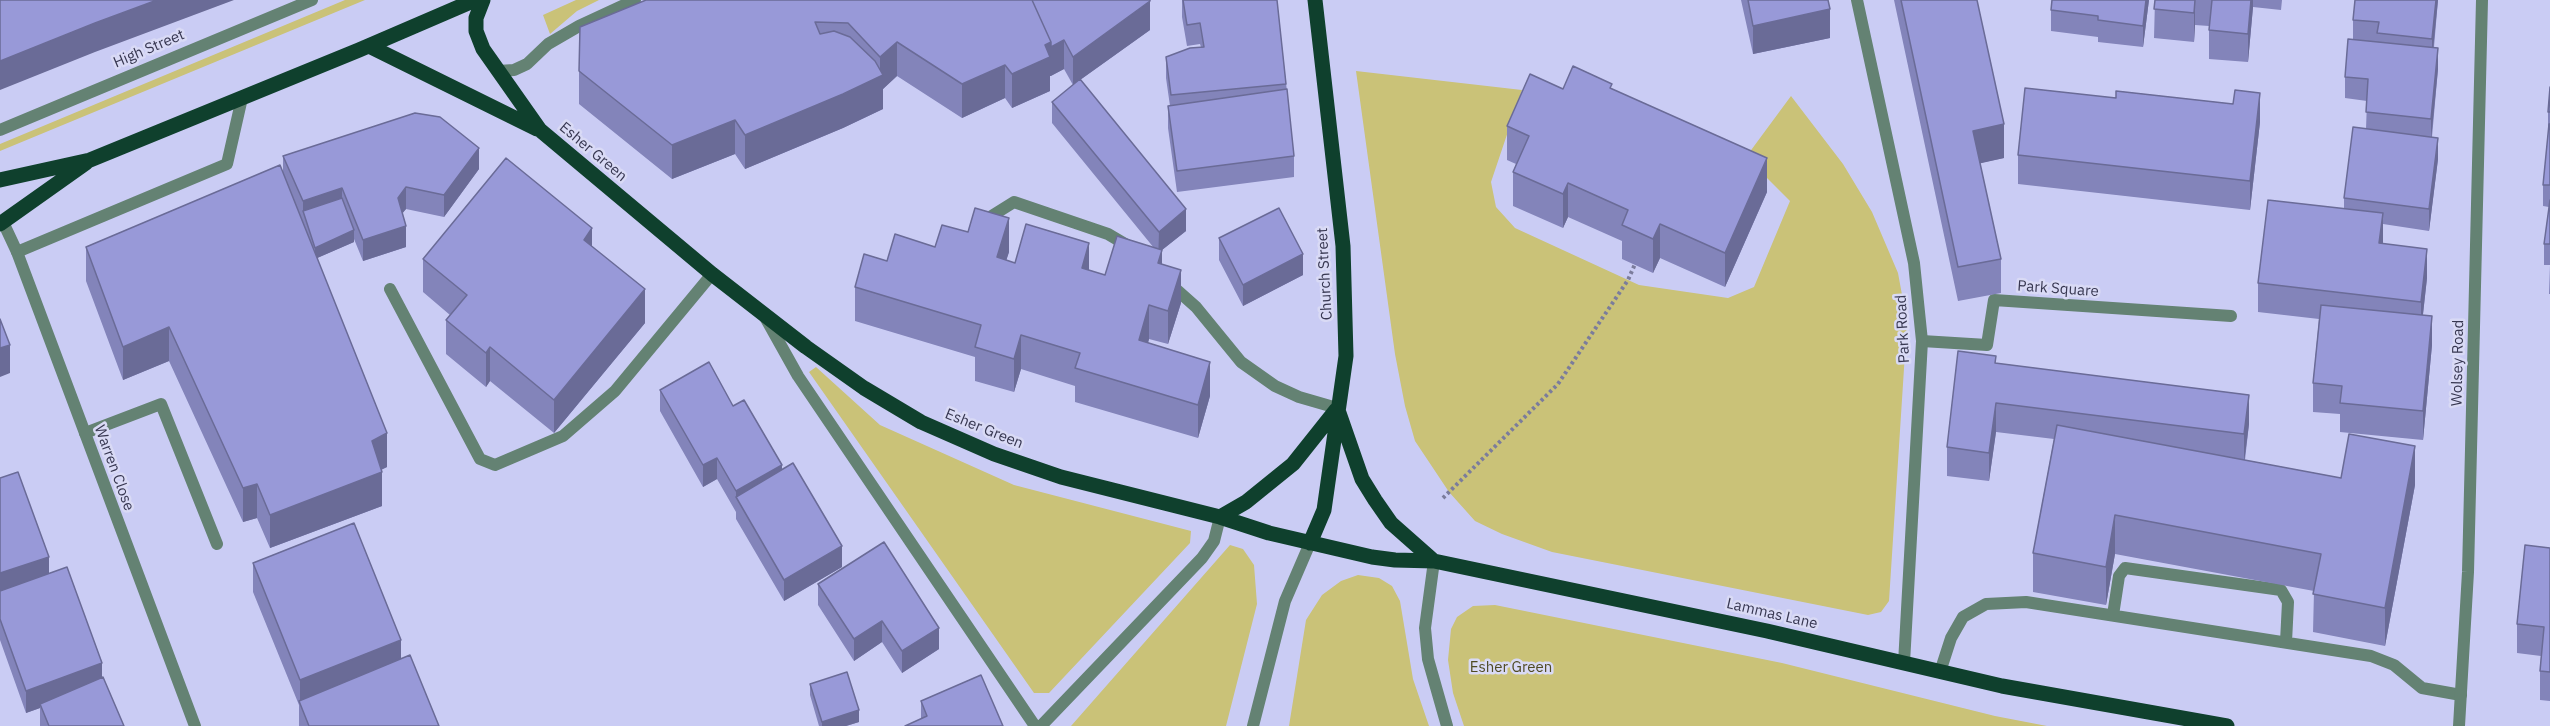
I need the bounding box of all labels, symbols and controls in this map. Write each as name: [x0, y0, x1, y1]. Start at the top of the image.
street label: High Street: [111, 26, 187, 72]
street label: Esher Green: [556, 119, 630, 185]
street label: Church Street: [1314, 227, 1336, 321]
street label: Park Square: [2017, 277, 2099, 301]
street label: Park Road: [1892, 294, 1914, 364]
street label: Wolsey Road: [2448, 320, 2468, 406]
street label: Esher Green: [942, 405, 1026, 453]
street label: Warren Close: [90, 423, 138, 513]
street label: Lammas Lane: [1725, 595, 1819, 633]
park label: Esher Green: [1470, 659, 1552, 677]

